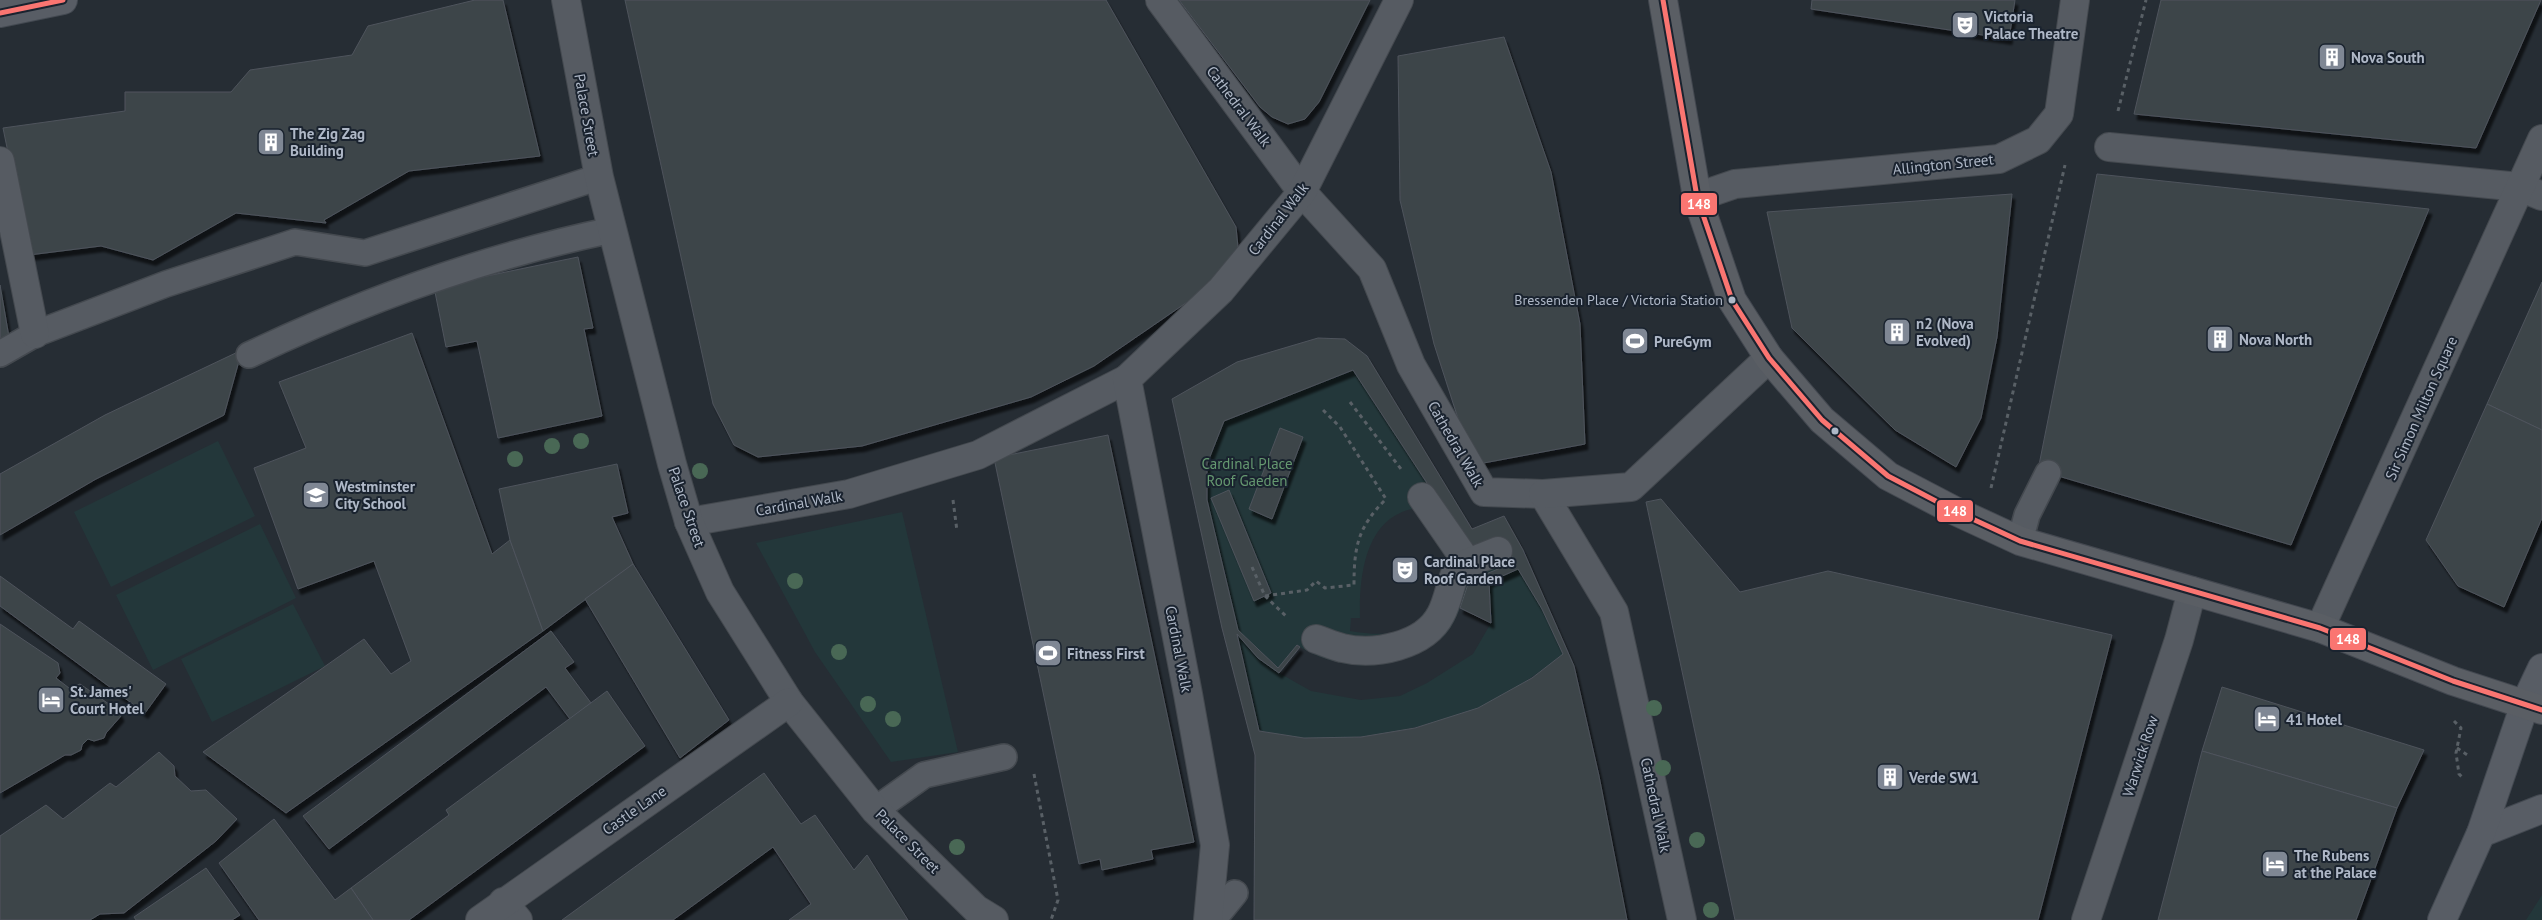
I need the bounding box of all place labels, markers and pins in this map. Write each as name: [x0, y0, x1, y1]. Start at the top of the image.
place label: Victoria Palace Theatre: [1983, 7, 2079, 43]
theatre icon: Victoria Palace Theatre: [1950, 10, 1980, 40]
building icon: Nova South: [2317, 42, 2347, 72]
place label: Nova South: [2351, 48, 2425, 67]
place label: The Zig Zag Building: [290, 124, 365, 160]
building icon: The Zig Zag Building: [256, 127, 286, 157]
place label: Bressenden Place / Victoria Station: [1514, 291, 1723, 309]
marker: Bressenden Place / Victoria Station: [1727, 295, 1737, 305]
place label: n2 (Nova Evolved): [1916, 314, 1974, 350]
building icon: n2 (Nova Evolved): [1882, 317, 1912, 347]
building icon: Nova North: [2205, 324, 2235, 354]
sports icon: PureGym: [1620, 326, 1650, 356]
place label: Nova North: [2239, 330, 2312, 349]
place label: PureGym: [1654, 332, 1711, 351]
unlabelled marker: [1830, 426, 1840, 436]
place label: Westminster City School: [335, 477, 416, 513]
school or university icon: Westminster City School: [301, 480, 331, 510]
place label: Cardinal Place Roof Garden: [1424, 552, 1516, 588]
theatre icon: Cardinal Place Roof Garden: [1390, 555, 1420, 585]
sports icon: Fitness First: [1033, 638, 1063, 668]
place label: Fitness First: [1067, 644, 1145, 663]
place label: St. James' Court Hotel: [70, 682, 144, 718]
hotel icon: St. James' Court Hotel: [36, 685, 66, 715]
hotel icon: 41 Hotel: [2252, 704, 2282, 734]
place label: 41 Hotel: [2286, 710, 2342, 729]
building icon: Verde SW1: [1875, 762, 1905, 792]
place label: Verde SW1: [1908, 768, 1979, 787]
place label: The Rubens at the Palace: [2294, 846, 2377, 882]
hotel icon: The Rubens at the Palace: [2260, 849, 2290, 879]

